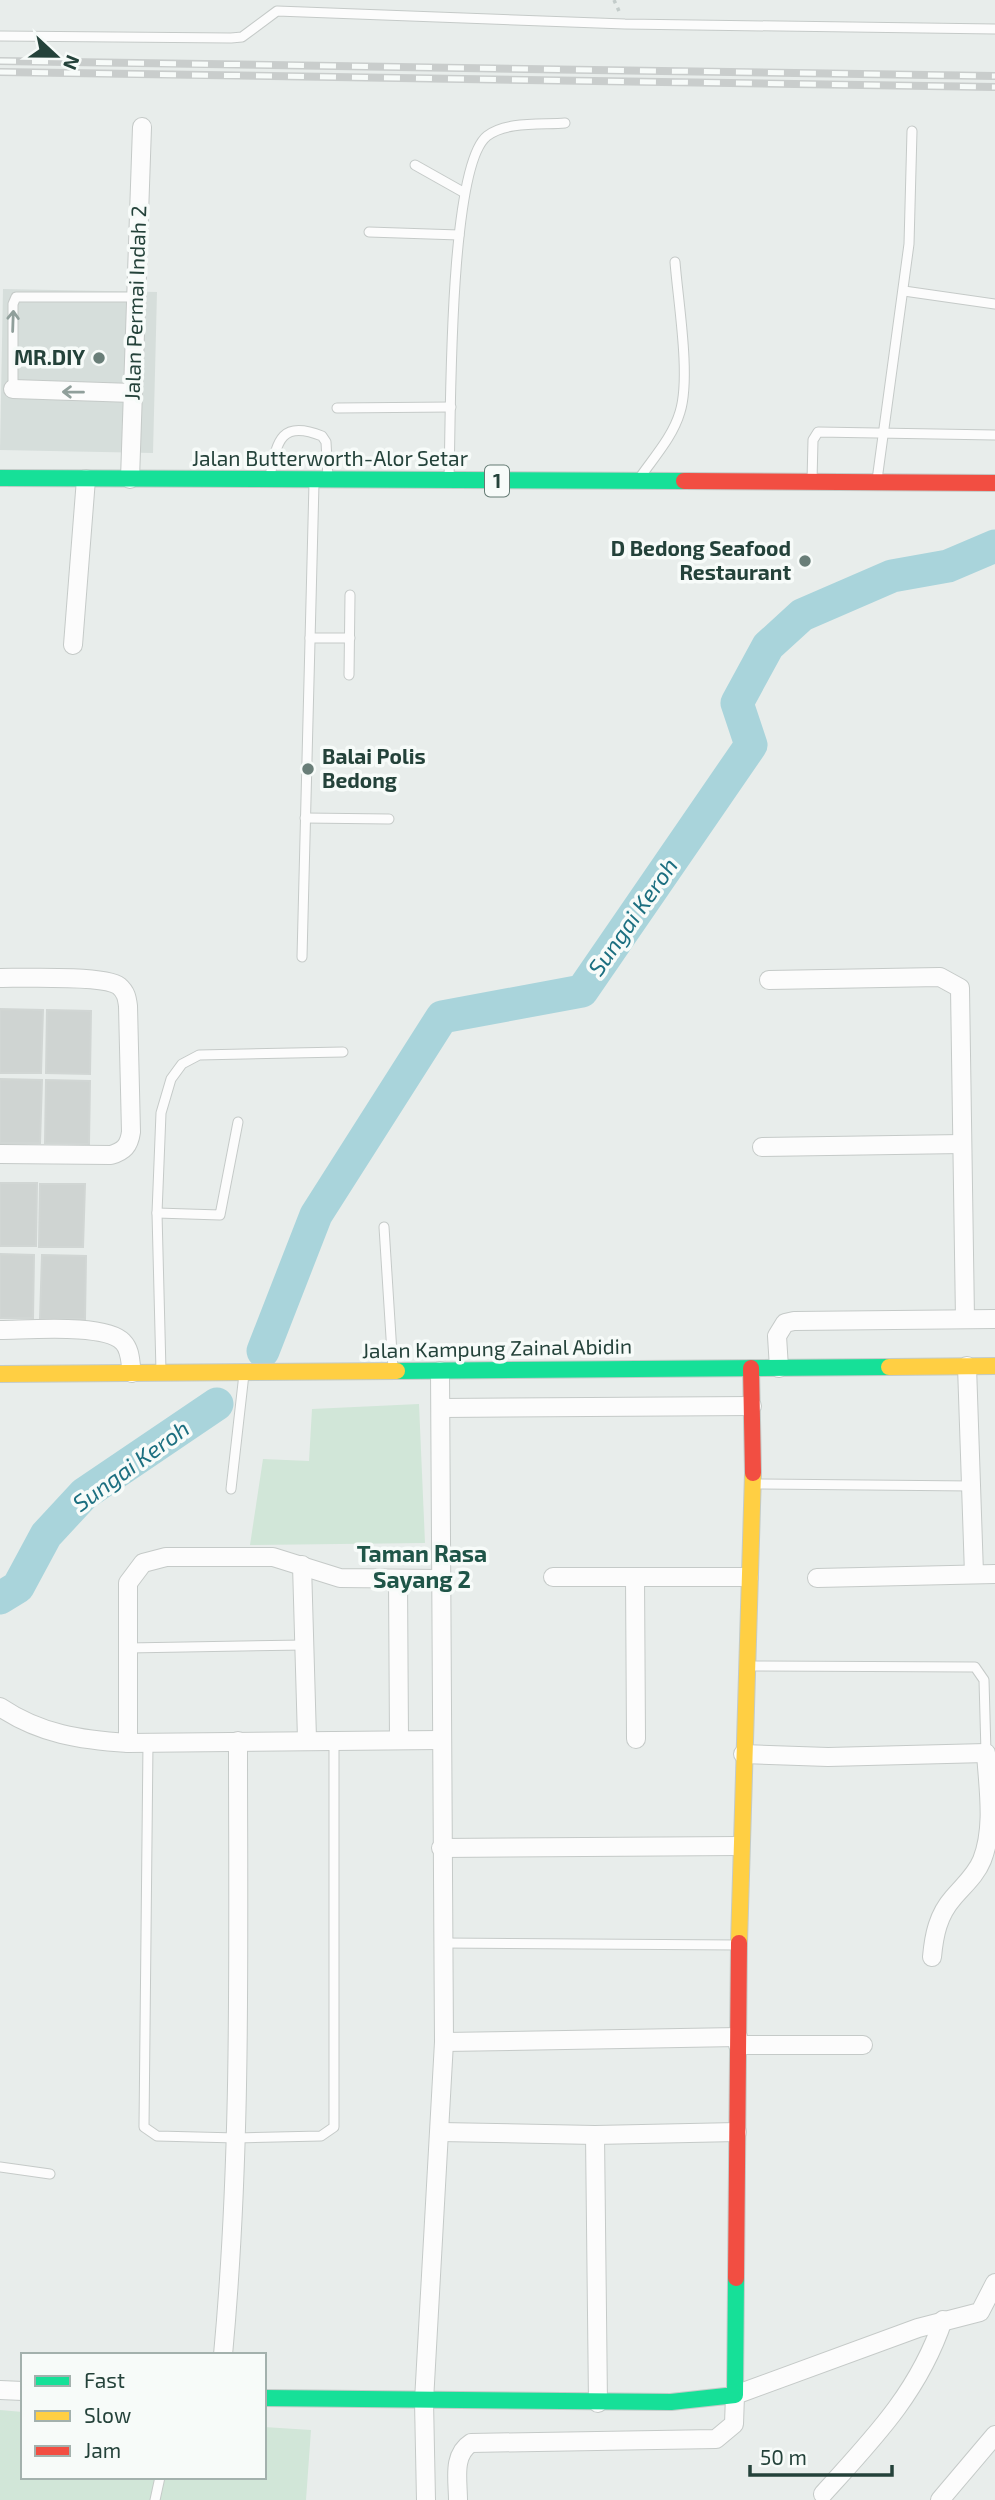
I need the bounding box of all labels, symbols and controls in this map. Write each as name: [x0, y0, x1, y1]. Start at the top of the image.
north arrow: [21, 21, 91, 91]
text: N: [59, 52, 85, 73]
street label: Jalan Permai Indah 2: [119, 205, 150, 401]
one-way arrow: [6, 310, 19, 333]
place label: MR.DIY: [14, 344, 85, 369]
marker: MR.DIY: [91, 350, 107, 366]
one-way arrow: [61, 385, 84, 399]
street label: Jalan Butterworth-Alor Setar: [192, 445, 469, 470]
road number: 1: [485, 466, 509, 496]
place label: D Bedong Seafood Restaurant: [611, 535, 791, 584]
marker: D Bedong Seafood Restaurant: [797, 553, 813, 569]
place label: Balai Polis Bedong: [322, 743, 426, 792]
marker: Balai Polis Bedong: [300, 761, 316, 777]
water label: Sungai Keroh: [581, 852, 683, 981]
street label: Jalan Kampung Zainal Abidin: [362, 1333, 632, 1362]
water label: Sungai Keroh: [67, 1414, 194, 1517]
district label: Taman Rasa Sayang 2: [357, 1539, 487, 1593]
legend: [21, 2353, 266, 2479]
text: Fast: [84, 2367, 125, 2392]
text: Slow: [84, 2402, 131, 2427]
scale bar: [750, 2434, 892, 2478]
text: Jam: [84, 2437, 121, 2462]
text: 50 m: [760, 2444, 807, 2469]

